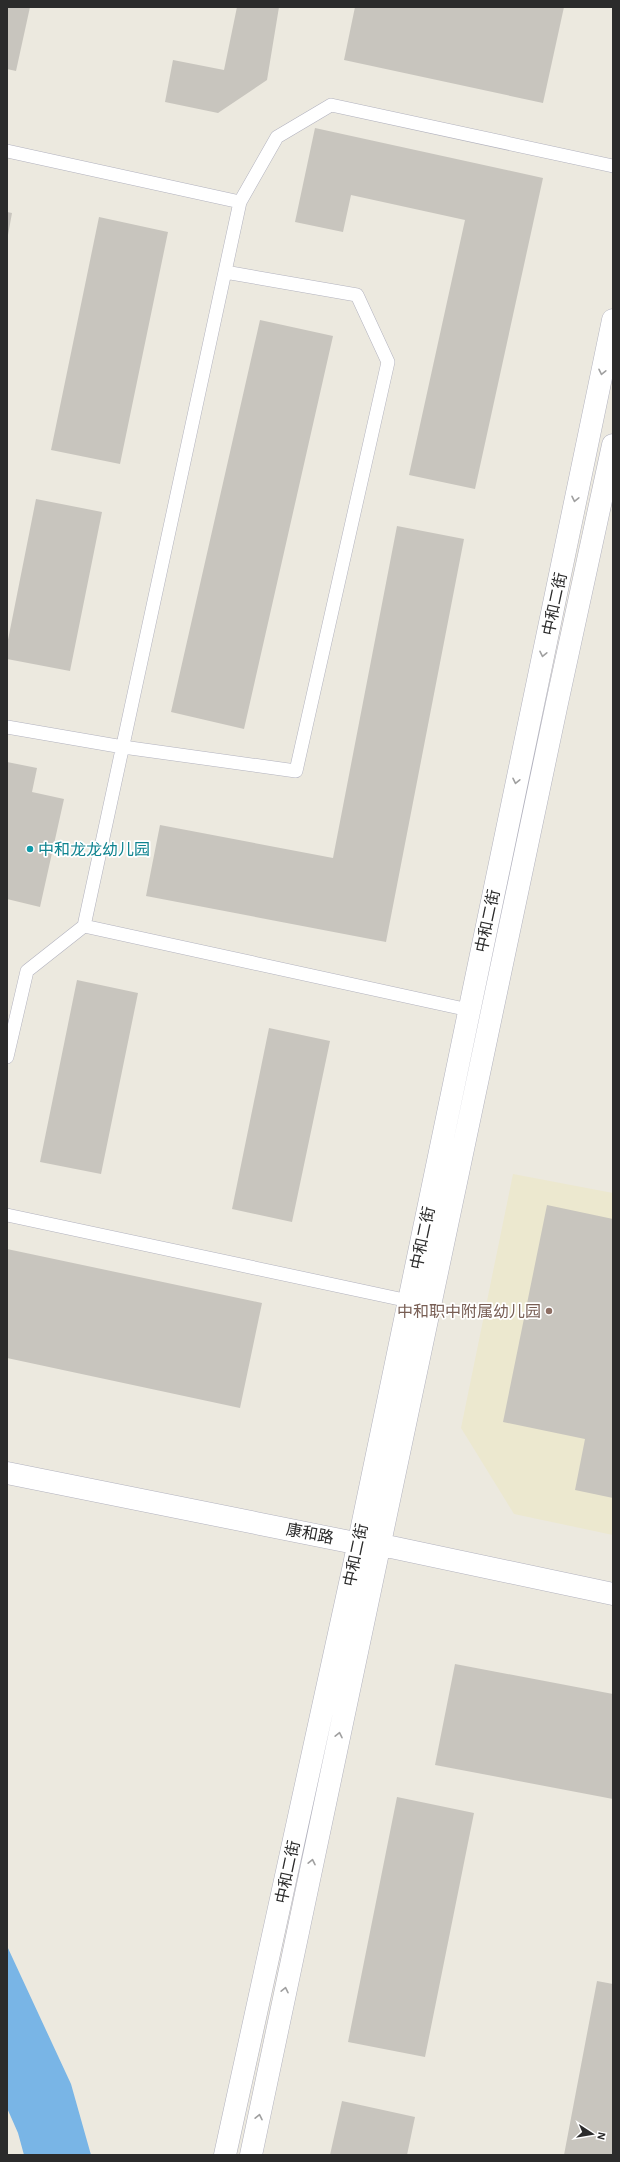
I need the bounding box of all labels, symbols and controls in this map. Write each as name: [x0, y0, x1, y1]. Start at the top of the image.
one-way arrow: [599, 369, 607, 375]
one-way arrow: [572, 496, 580, 503]
street label: 中和二街: [540, 571, 569, 637]
one-way arrow: [540, 651, 548, 657]
one-way arrow: [513, 778, 521, 784]
place label: 中和龙龙幼儿园: [38, 841, 150, 858]
marker: 中和龙龙幼儿园: [25, 844, 35, 854]
street label: 中和二街: [473, 888, 502, 954]
street label: 中和二街: [408, 1205, 437, 1271]
place label: 中和职中附属幼儿园: [397, 1303, 541, 1320]
marker: 中和职中附属幼儿园: [544, 1306, 554, 1316]
street label: 康和路: [285, 1521, 335, 1546]
street label: 中和二街: [341, 1522, 370, 1588]
one-way arrow: [334, 1732, 342, 1738]
street label: 中和二街: [273, 1839, 302, 1905]
one-way arrow: [307, 1859, 316, 1866]
one-way arrow: [281, 1986, 289, 1993]
one-way arrow: [254, 2114, 262, 2120]
north arrow: [572, 2114, 612, 2154]
text: N: [595, 2131, 607, 2141]

